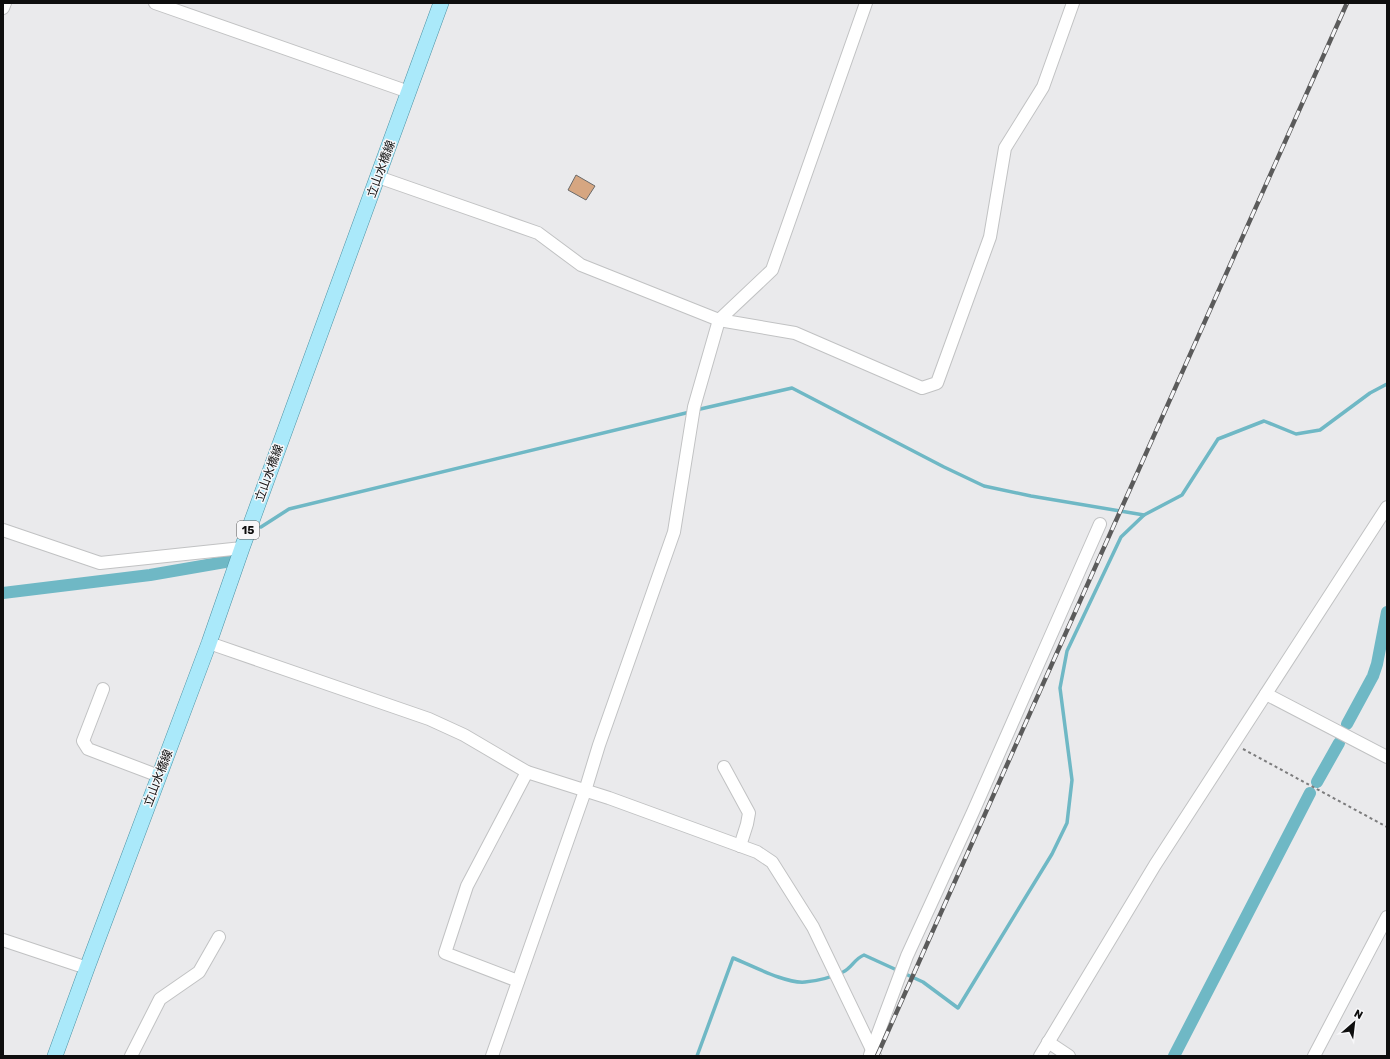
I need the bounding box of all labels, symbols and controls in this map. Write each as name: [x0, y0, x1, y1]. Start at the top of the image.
street label: 立山水橋線: [364, 138, 398, 200]
street label: 立山水橋線: [252, 442, 286, 504]
road number: 15: [237, 521, 259, 539]
street label: 立山水橋線: [141, 747, 175, 809]
north arrow: [1334, 1003, 1374, 1043]
text: N: [1352, 1007, 1365, 1022]

